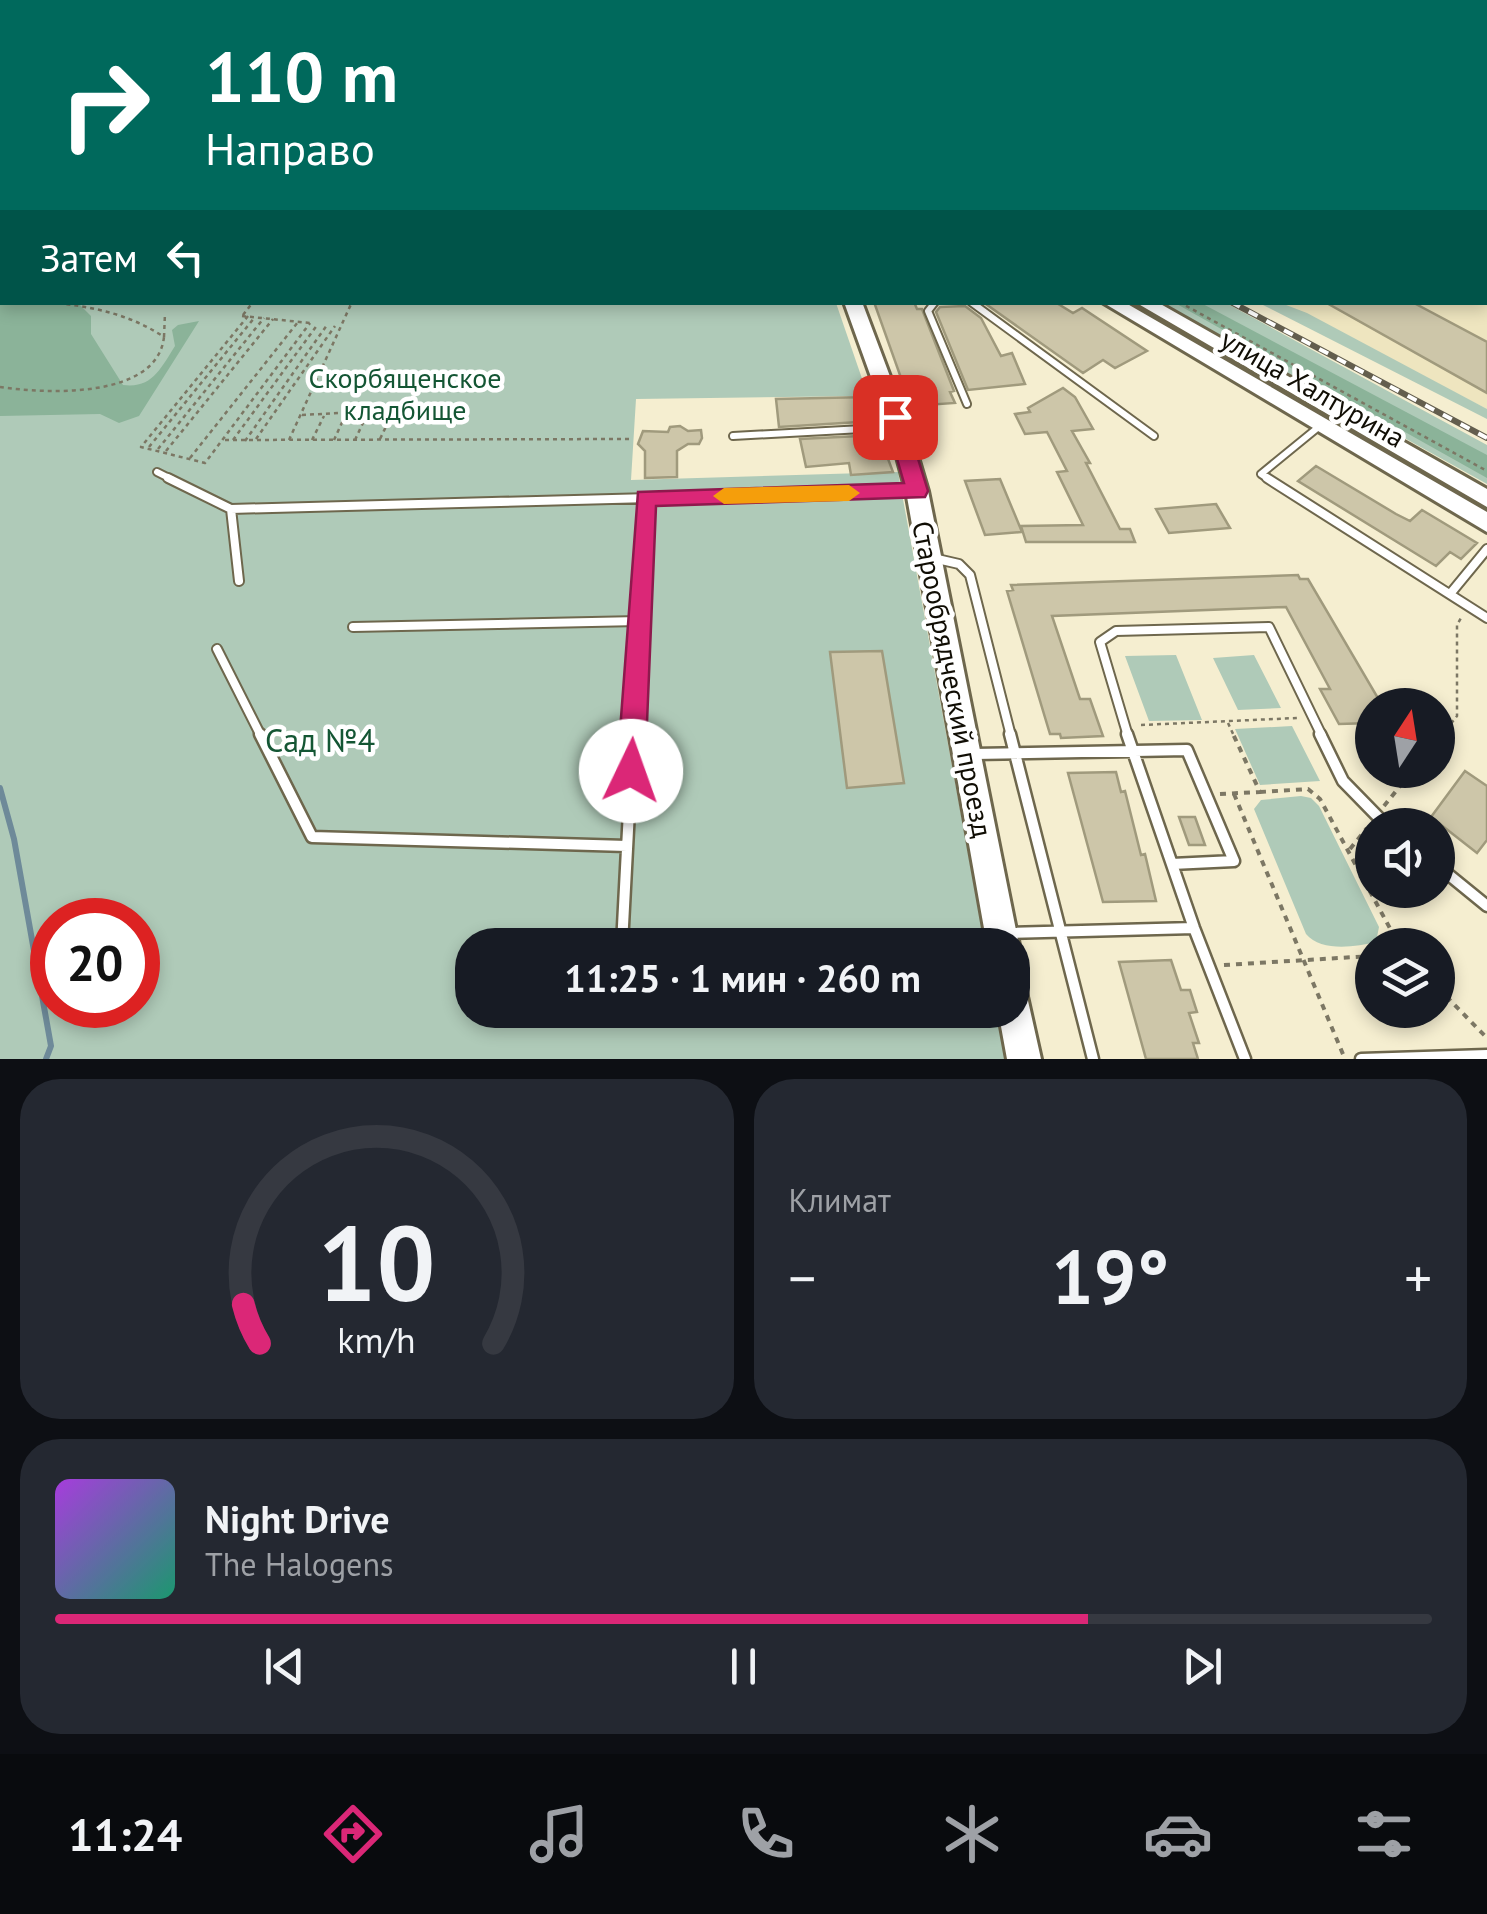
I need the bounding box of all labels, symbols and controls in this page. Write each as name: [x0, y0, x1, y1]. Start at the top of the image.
text: 110 m: [205, 31, 398, 121]
icon: right: [40, 40, 170, 170]
text: Направо: [205, 119, 375, 177]
icon: left: [158, 230, 213, 285]
text: Затем: [40, 233, 138, 282]
street label: улица Халтурина: [1214, 320, 1412, 456]
park label: Скорбященское кладбище: [309, 359, 501, 428]
pin: [853, 375, 938, 460]
icon: arrive: [868, 390, 923, 445]
street label: Старообрядческий проезд: [904, 518, 1002, 840]
north arrow: [1355, 688, 1455, 788]
map controls: [1355, 688, 1455, 1028]
park label: Сад №4: [265, 719, 375, 761]
position arrow: [579, 719, 683, 823]
button: sound: [1355, 808, 1455, 908]
speed limit sign: 20: [30, 898, 160, 1028]
button: layers: [1355, 928, 1455, 1028]
text: 11:25 · 1 мин · 260 m: [564, 953, 921, 1002]
text: Климат: [789, 1179, 891, 1221]
text: 10: [318, 1195, 436, 1330]
text: 19°: [1051, 1228, 1169, 1325]
text: −: [789, 1242, 816, 1313]
text: +: [1404, 1242, 1432, 1313]
text: km/h: [338, 1317, 416, 1363]
text: Night Drive: [205, 1494, 389, 1543]
text: The Halogens: [205, 1543, 393, 1585]
icon: previous: [257, 1639, 312, 1694]
icon: pause: [716, 1639, 771, 1694]
icon: next: [1175, 1639, 1230, 1694]
icon: directions: [318, 1799, 388, 1869]
icon: music: [524, 1799, 594, 1869]
icon: phone: [731, 1799, 801, 1869]
icon: climate: [937, 1799, 1007, 1869]
icon: car: [1143, 1799, 1213, 1869]
icon: filters: [1349, 1799, 1419, 1869]
text: 11:24: [68, 1805, 182, 1863]

